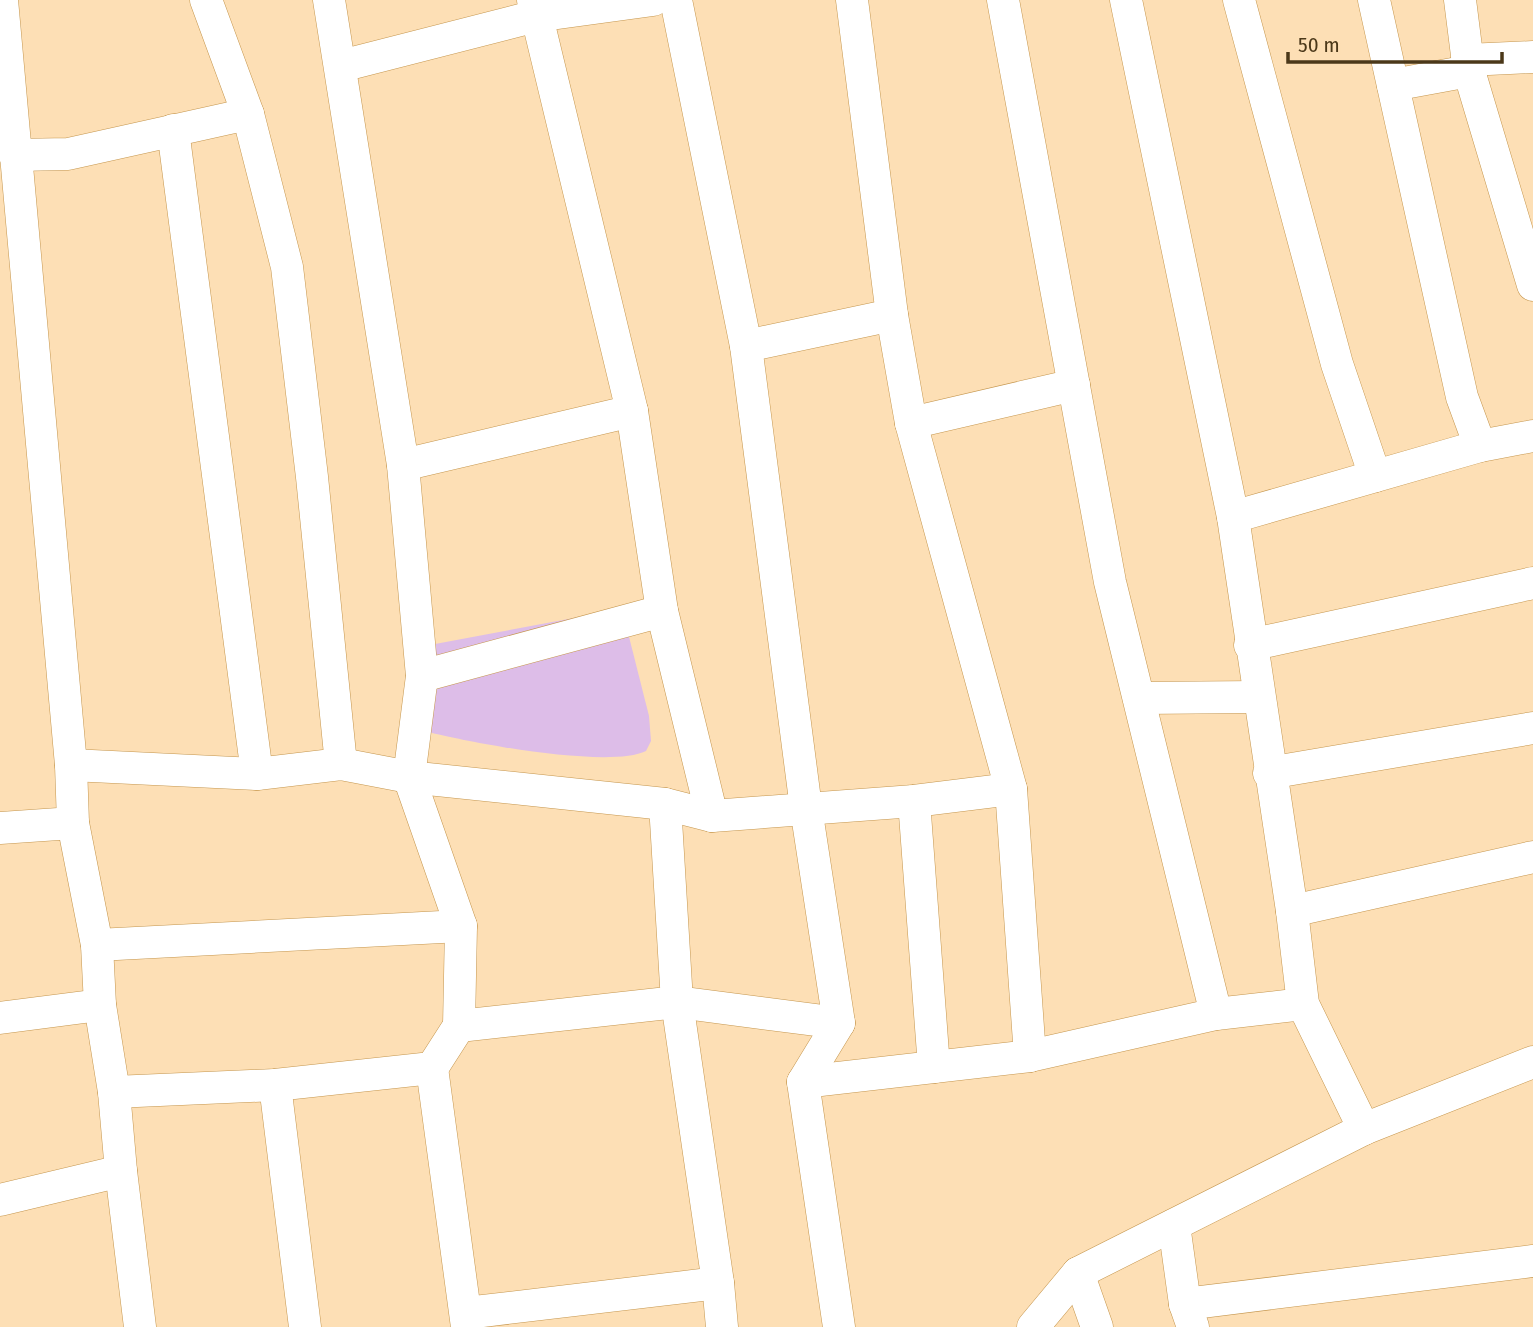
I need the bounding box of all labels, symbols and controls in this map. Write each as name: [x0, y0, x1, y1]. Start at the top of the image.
scale bar: [1288, 21, 1502, 65]
text: 50 m: [1298, 32, 1340, 58]

